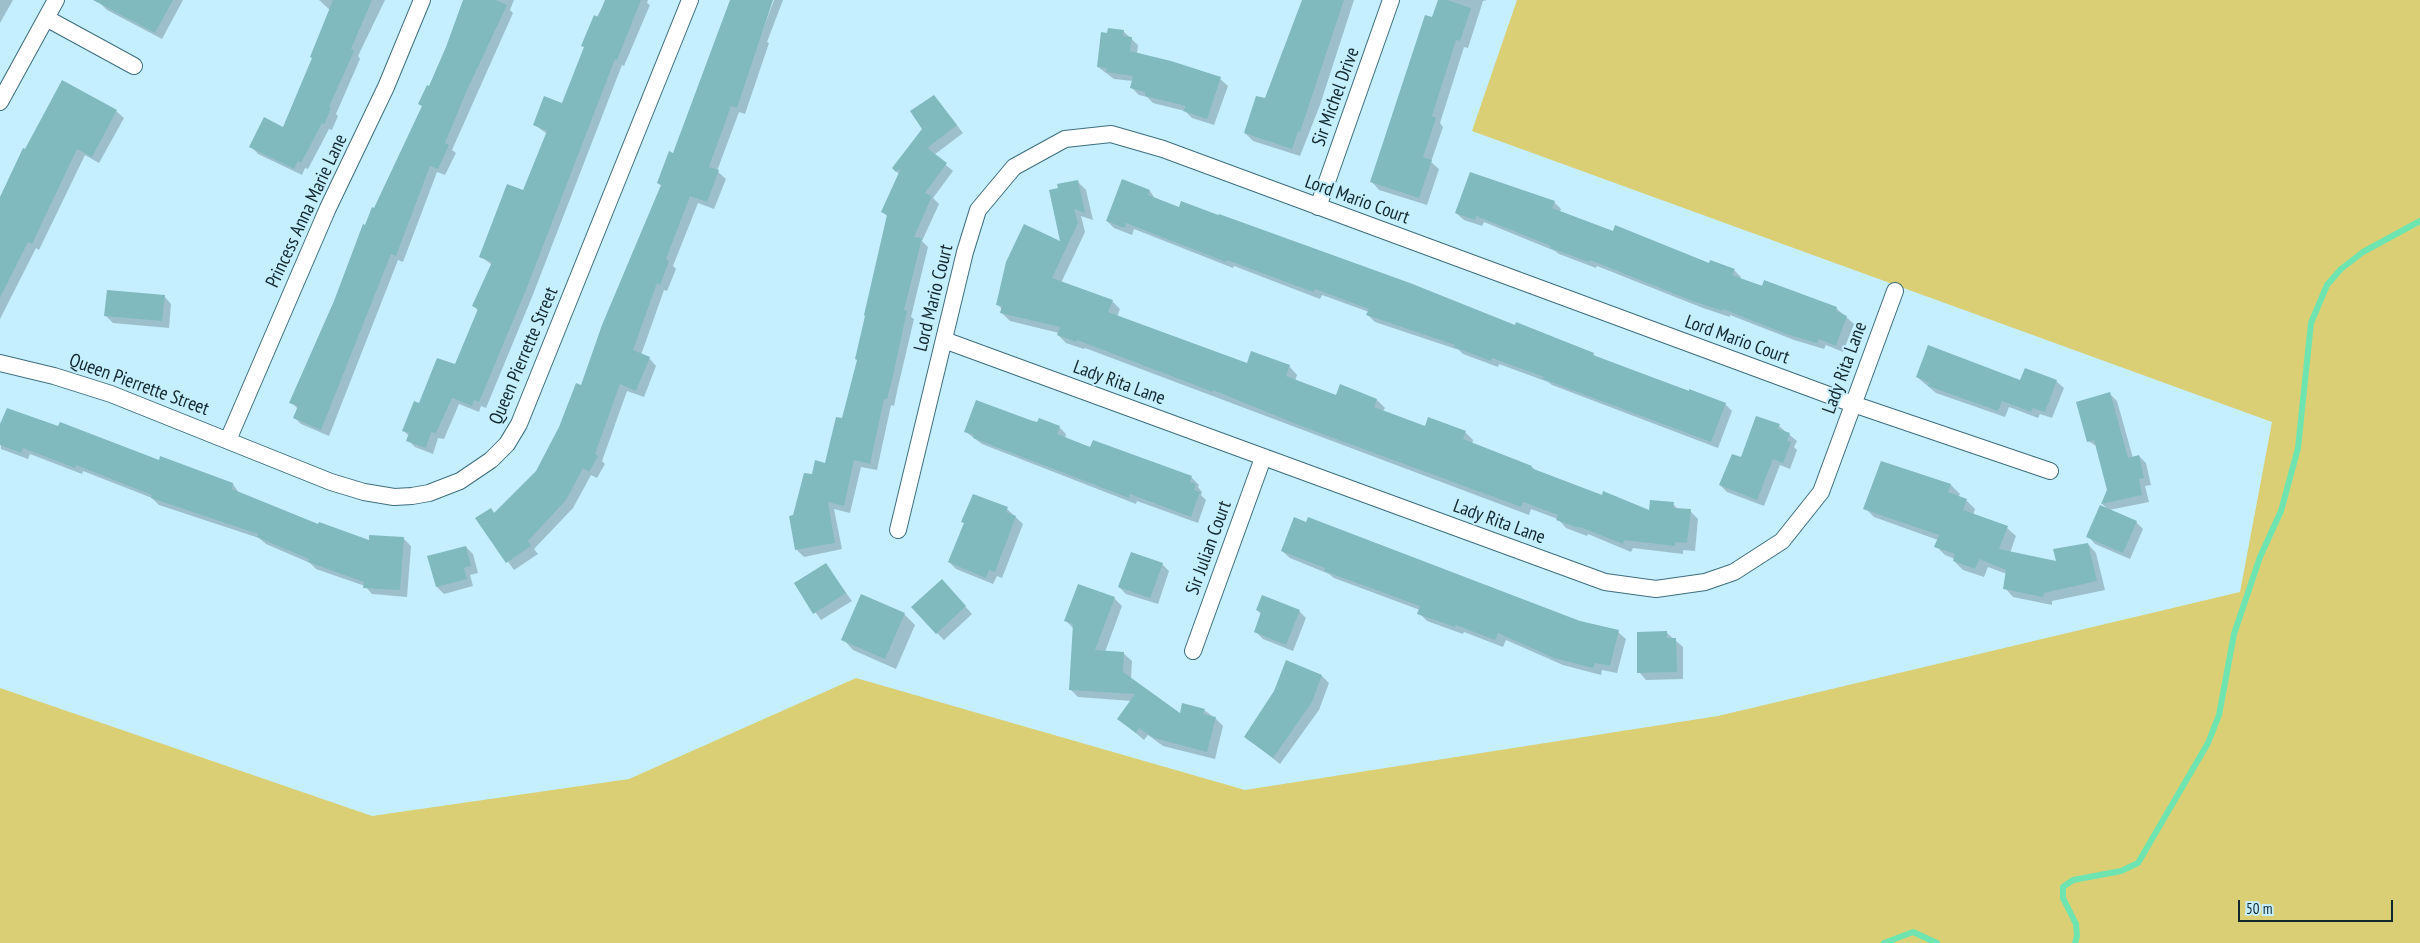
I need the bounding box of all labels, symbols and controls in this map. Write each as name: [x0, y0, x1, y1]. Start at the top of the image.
street label: Sir Michel Drive: [1308, 44, 1364, 150]
street label: Princess Anna Marie Lane: [261, 131, 353, 291]
street label: Lord Mario Court: [1302, 171, 1412, 229]
street label: Lord Mario Court: [910, 242, 958, 354]
street label: Queen Pierrette Street: [485, 284, 563, 428]
street label: Lord Mario Court: [1682, 311, 1792, 369]
street label: Lady Rita Lane: [1818, 319, 1872, 417]
street label: Queen Pierrette Street: [66, 349, 212, 421]
street label: Lady Rita Lane: [1070, 356, 1168, 410]
street label: Lady Rita Lane: [1450, 495, 1548, 549]
street label: Sir Julian Court: [1181, 498, 1237, 598]
scale bar: [2240, 890, 2395, 922]
text: 50 m: [2246, 899, 2272, 918]

